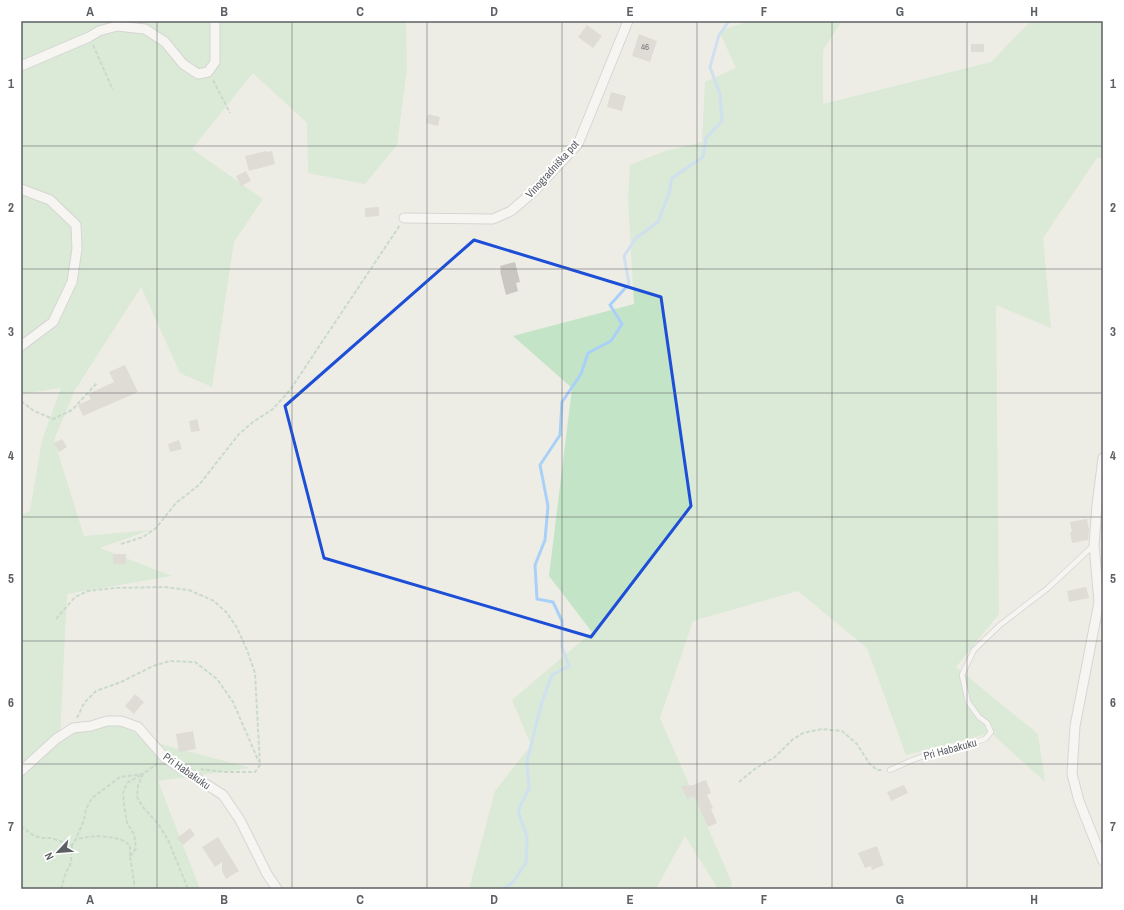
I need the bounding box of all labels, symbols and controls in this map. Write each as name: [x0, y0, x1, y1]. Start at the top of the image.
text: A: [86, 3, 94, 20]
text: B: [220, 3, 228, 20]
text: C: [356, 3, 364, 20]
text: D: [490, 3, 498, 20]
text: E: [626, 3, 634, 20]
text: F: [761, 3, 768, 20]
text: G: [896, 3, 904, 20]
text: H: [1030, 3, 1038, 20]
house number: 46: [641, 41, 649, 53]
text: 1: [8, 75, 14, 92]
text: 1: [1110, 75, 1116, 92]
street label: Vinogradniška pot: [522, 137, 582, 201]
text: 2: [8, 199, 14, 216]
text: 2: [1110, 199, 1116, 216]
text: 3: [8, 323, 14, 340]
text: 3: [1110, 323, 1116, 340]
text: 4: [8, 447, 14, 464]
text: 4: [1110, 447, 1116, 464]
text: 5: [8, 570, 14, 587]
text: 5: [1110, 570, 1116, 587]
text: 6: [8, 694, 14, 711]
text: 6: [1110, 694, 1116, 711]
street label: Pri Habakuku: [922, 735, 978, 763]
street label: Pri Habakuku: [161, 750, 213, 792]
text: 7: [8, 818, 14, 835]
text: 7: [1110, 818, 1116, 835]
north arrow: [38, 832, 78, 872]
text: N: [41, 850, 57, 862]
text: A: [86, 891, 94, 908]
text: B: [220, 891, 228, 908]
text: C: [356, 891, 364, 908]
text: D: [490, 891, 498, 908]
text: E: [626, 891, 634, 908]
text: F: [761, 891, 768, 908]
text: G: [896, 891, 904, 908]
text: H: [1030, 891, 1038, 908]

